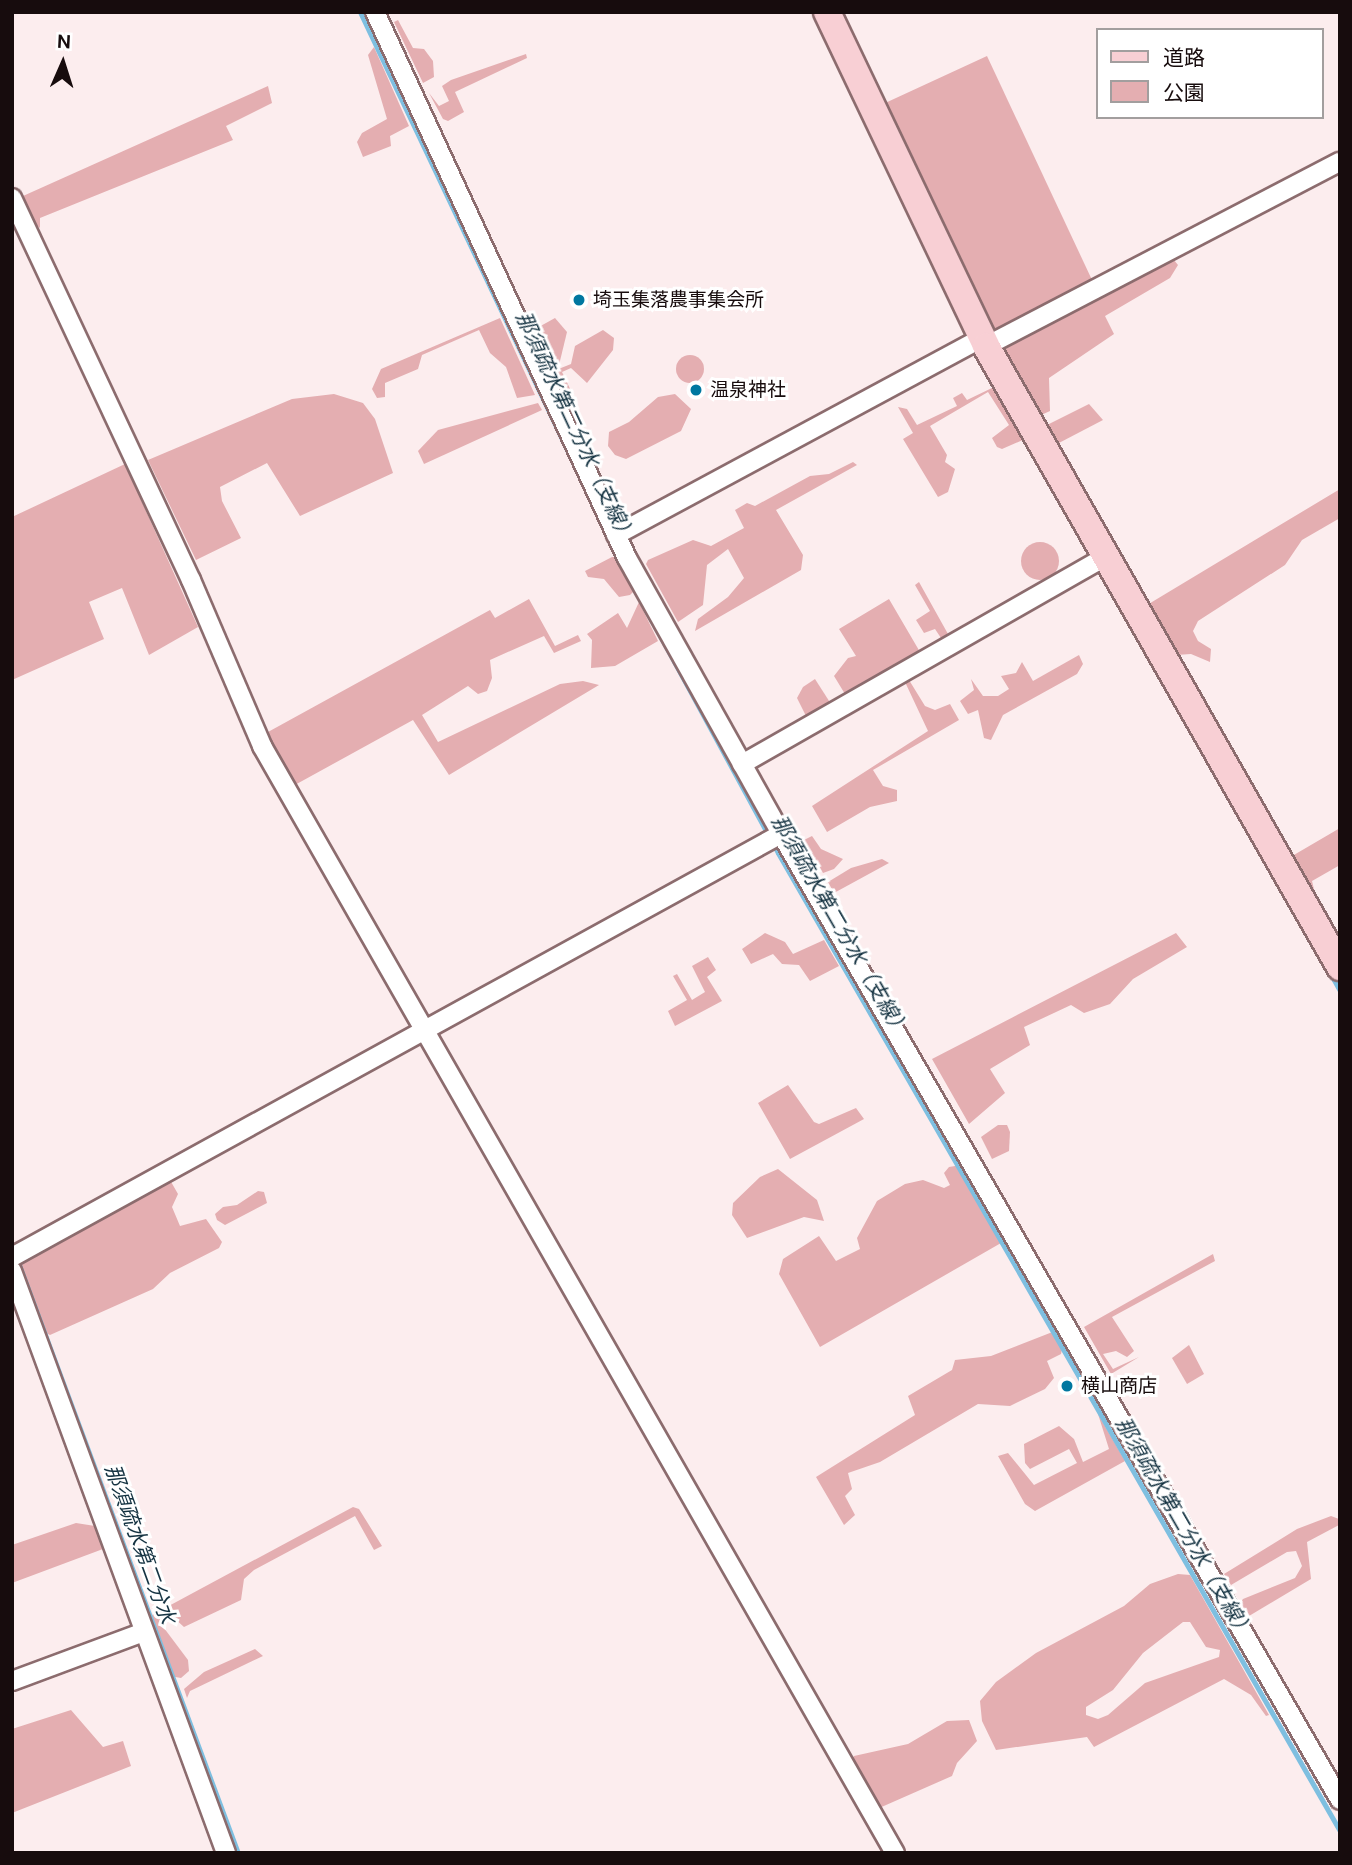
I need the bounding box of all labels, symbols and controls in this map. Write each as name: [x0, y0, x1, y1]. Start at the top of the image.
north arrow: [28, 28, 98, 98]
legend: [1096, 28, 1324, 119]
text: N: [57, 29, 72, 54]
text: 道路: [1163, 44, 1205, 72]
text: 公園: [1163, 79, 1205, 107]
place label: 埼玉集落農事集会所: [593, 289, 764, 311]
marker: 埼玉集落農事集会所: [571, 292, 587, 308]
water label: 那須疏水第二分水（支線）: [510, 307, 640, 547]
place label: 温泉神社: [710, 379, 786, 401]
marker: 温泉神社: [688, 382, 704, 398]
water label: 那須疏水第二分水（支線）: [766, 811, 914, 1041]
place label: 横山商店: [1081, 1375, 1157, 1397]
marker: 横山商店: [1059, 1378, 1075, 1394]
water label: 那須疏水第二分水（支線）: [1110, 1413, 1258, 1643]
water label: 那須疏水第二分水: [99, 1461, 181, 1627]

